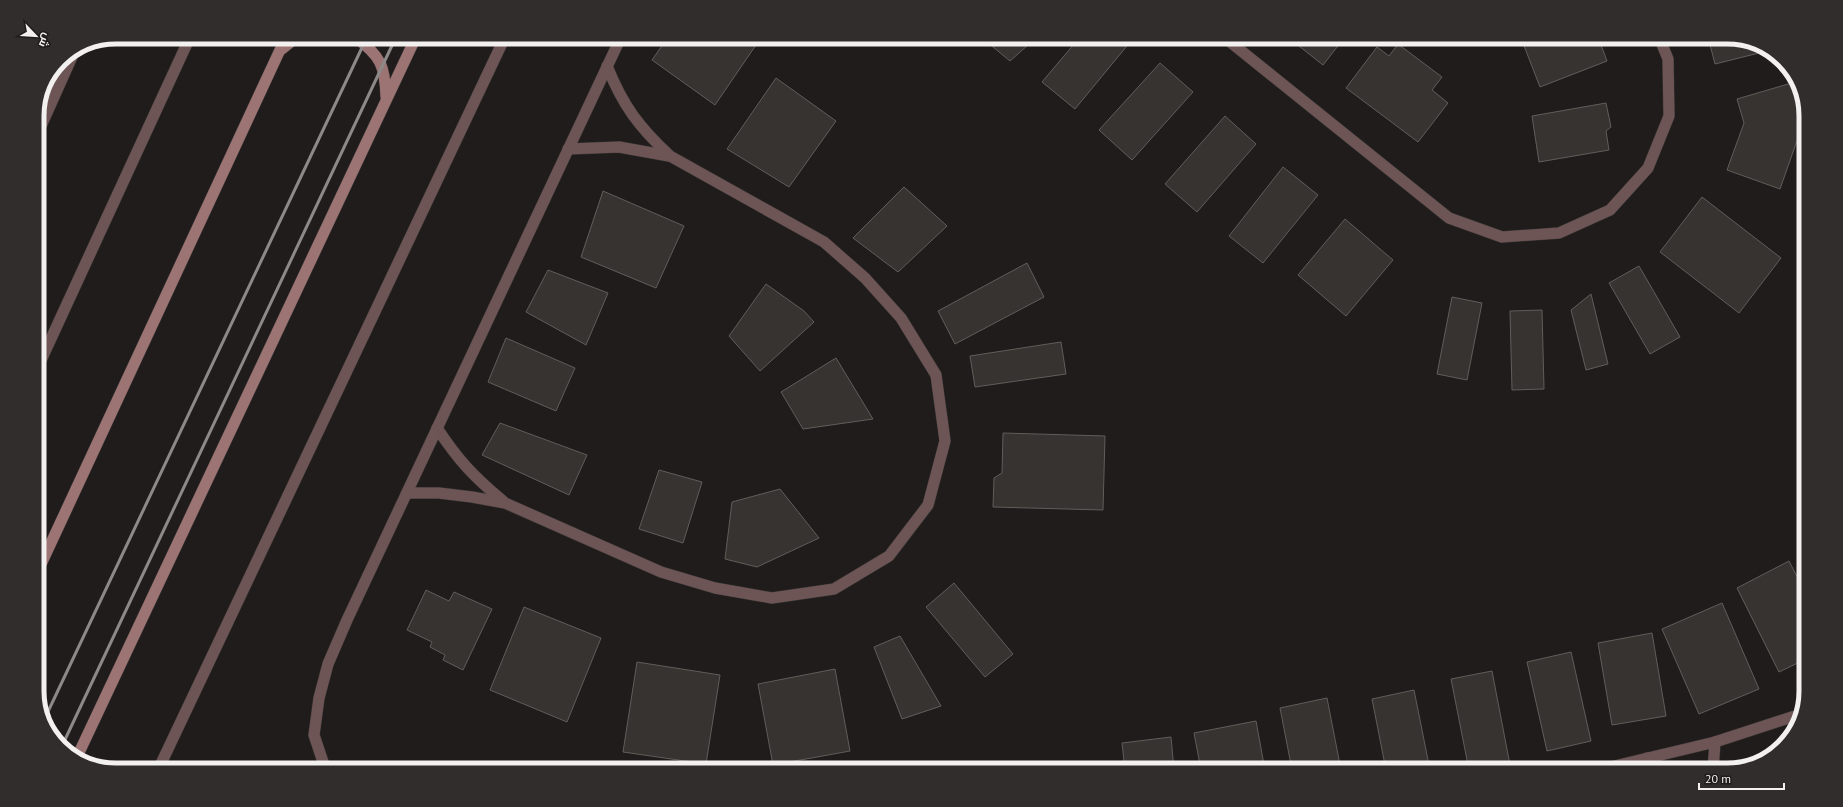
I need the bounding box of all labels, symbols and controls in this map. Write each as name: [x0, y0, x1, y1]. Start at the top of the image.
north arrow: [16, 16, 56, 56]
text: ش: [36, 31, 54, 50]
scale bar: [1699, 765, 1784, 791]
text: 20 m: [1705, 771, 1731, 786]

